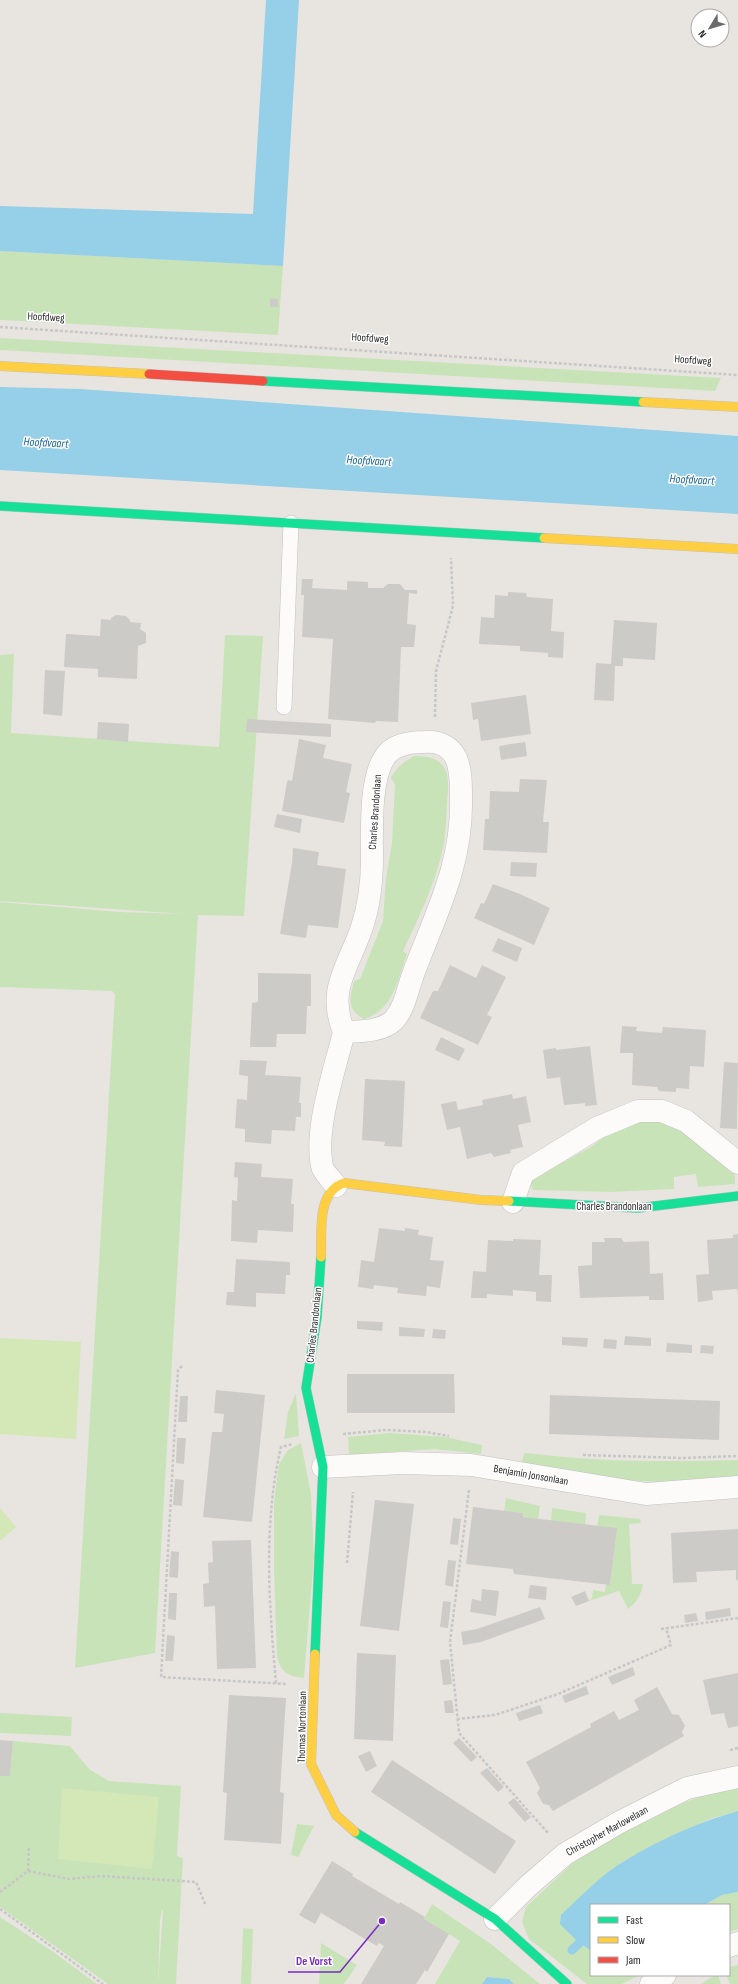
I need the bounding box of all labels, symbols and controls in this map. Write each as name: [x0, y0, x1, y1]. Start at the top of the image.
north arrow: [690, 8, 730, 48]
text: N: [696, 27, 709, 40]
street label: Hoofdweg: [27, 310, 65, 324]
street label: Hoofdweg: [351, 330, 390, 346]
street label: Hoofdweg: [674, 352, 713, 368]
water label: Hoofdvaart: [23, 434, 69, 452]
water label: Hoofdvaart: [346, 452, 392, 470]
water label: Hoofdvaart: [669, 471, 715, 489]
street label: Charles Brandonlaan: [366, 774, 384, 850]
street label: Charles Brandonlaan: [576, 1200, 652, 1213]
street label: Charles Brandonlaan: [304, 1286, 324, 1363]
street label: Benjamin Jonsonlaan: [493, 1462, 570, 1488]
street label: Thomas Nortonlaan: [295, 1691, 309, 1763]
street label: Christopher Marlowelaan: [564, 1803, 651, 1859]
legend: [590, 1904, 730, 1976]
text: Fast: [626, 1913, 643, 1928]
text: Slow: [626, 1933, 645, 1948]
callout: De Vorst: [288, 1948, 340, 1972]
text: Jam: [625, 1953, 641, 1968]
text: De Vorst: [296, 1954, 332, 1969]

